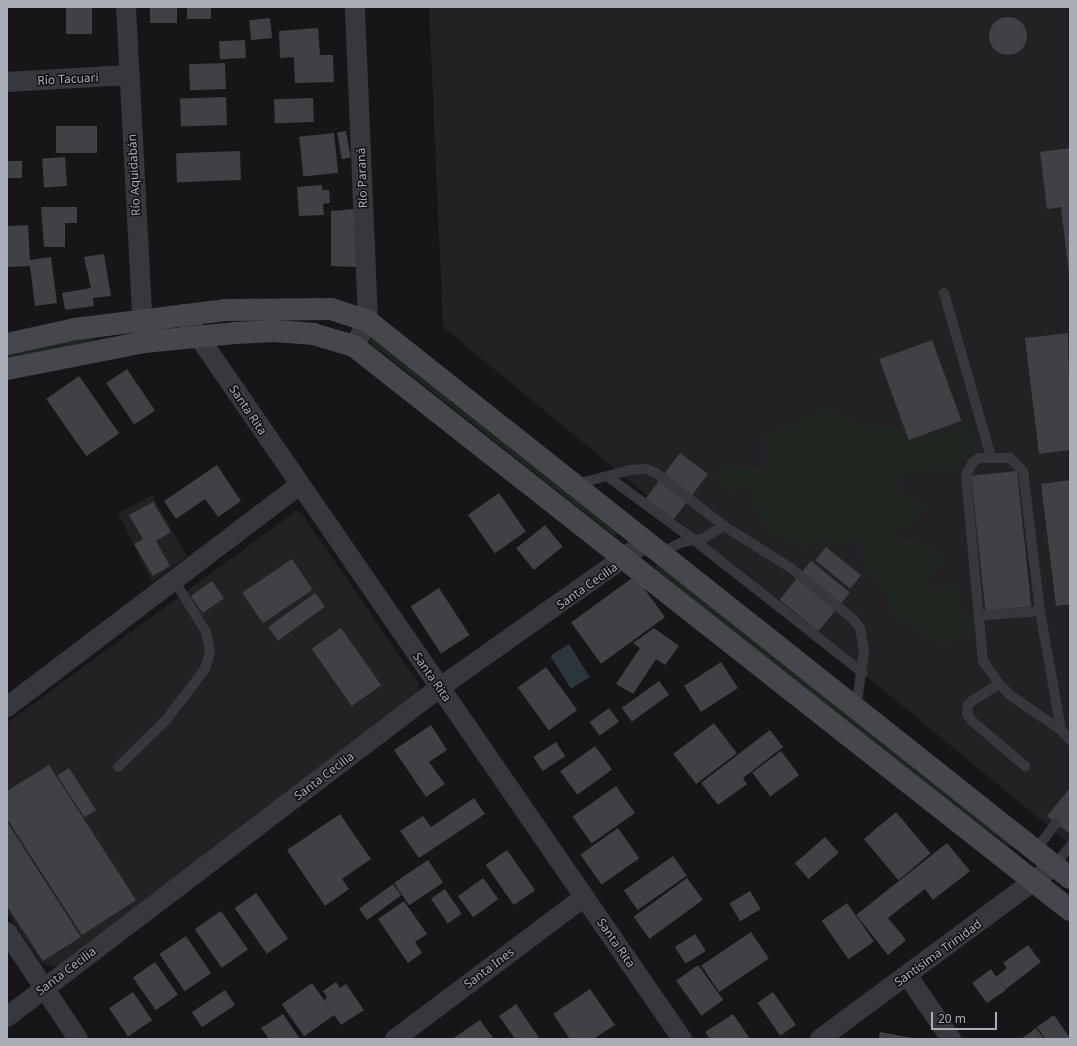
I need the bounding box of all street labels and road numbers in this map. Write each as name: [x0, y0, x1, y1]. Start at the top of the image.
street label: Río Tacuari: [37, 70, 99, 88]
street label: Río Aquidabán: [125, 134, 143, 216]
street label: Río Paraná: [354, 148, 370, 208]
street label: Santa Rita: [226, 383, 270, 437]
street label: Santa Cecilia: [554, 560, 620, 612]
street label: Santa Rita: [410, 650, 454, 704]
street label: Santa Cecilia: [291, 749, 357, 803]
street label: Santa Rita: [594, 916, 638, 970]
street label: Santisima Trinidad: [892, 917, 984, 989]
street label: Santa Cecilia: [33, 944, 99, 998]
street label: Santa Ines: [461, 945, 517, 991]

